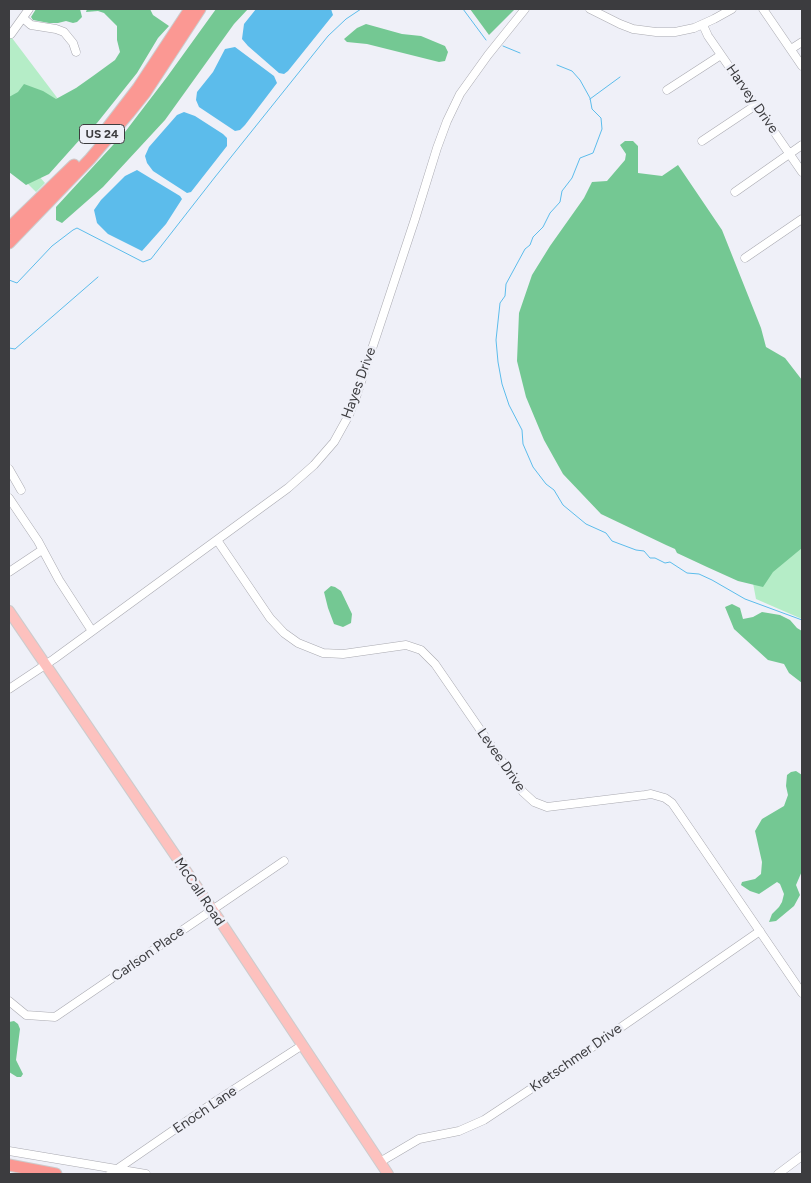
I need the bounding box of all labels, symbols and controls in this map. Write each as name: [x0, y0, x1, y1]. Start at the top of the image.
street label: Harvey Drive: [722, 61, 782, 137]
road number: US 24: [80, 125, 124, 144]
street label: Hayes Drive: [338, 345, 380, 421]
street label: Levee Drive: [473, 725, 529, 795]
street label: McCall Road: [170, 855, 228, 929]
street label: Carlson Place: [109, 923, 187, 985]
street label: Kretschmer Drive: [527, 1020, 625, 1096]
street label: Enoch Lane: [170, 1083, 240, 1137]

